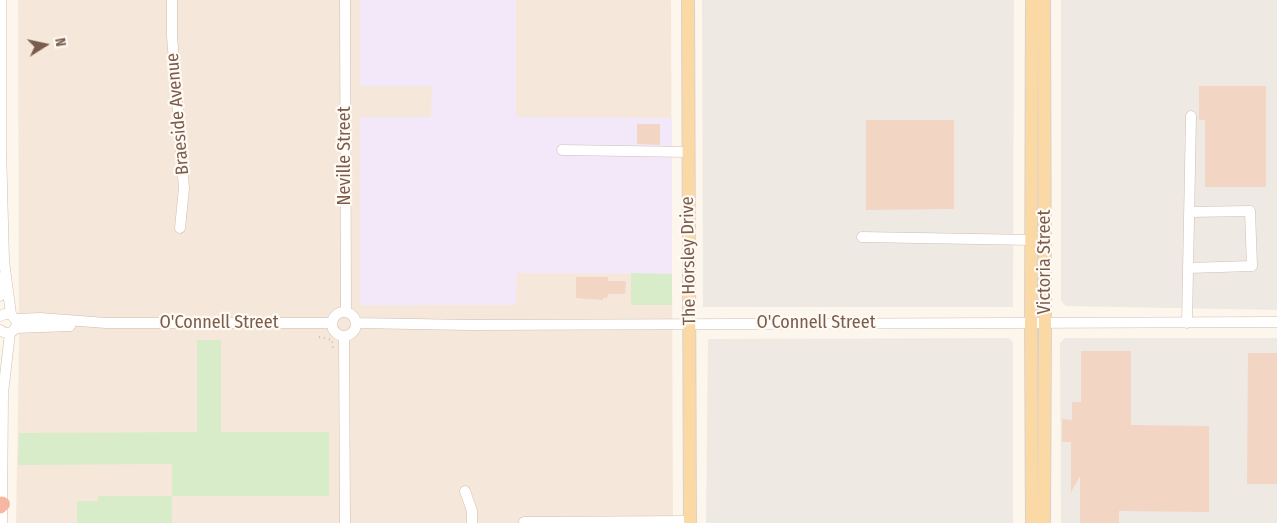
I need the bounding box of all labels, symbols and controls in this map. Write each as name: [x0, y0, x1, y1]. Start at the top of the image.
north arrow: [20, 20, 70, 70]
text: N: [51, 37, 69, 48]
street label: Braeside Avenue: [162, 52, 194, 176]
street label: Neville Street: [334, 106, 356, 206]
street label: The Horsley Drive: [677, 196, 701, 326]
street label: Victoria Street: [1034, 210, 1056, 314]
street label: O'Connell Street: [159, 312, 279, 334]
street label: O'Connell Street: [756, 312, 876, 334]

